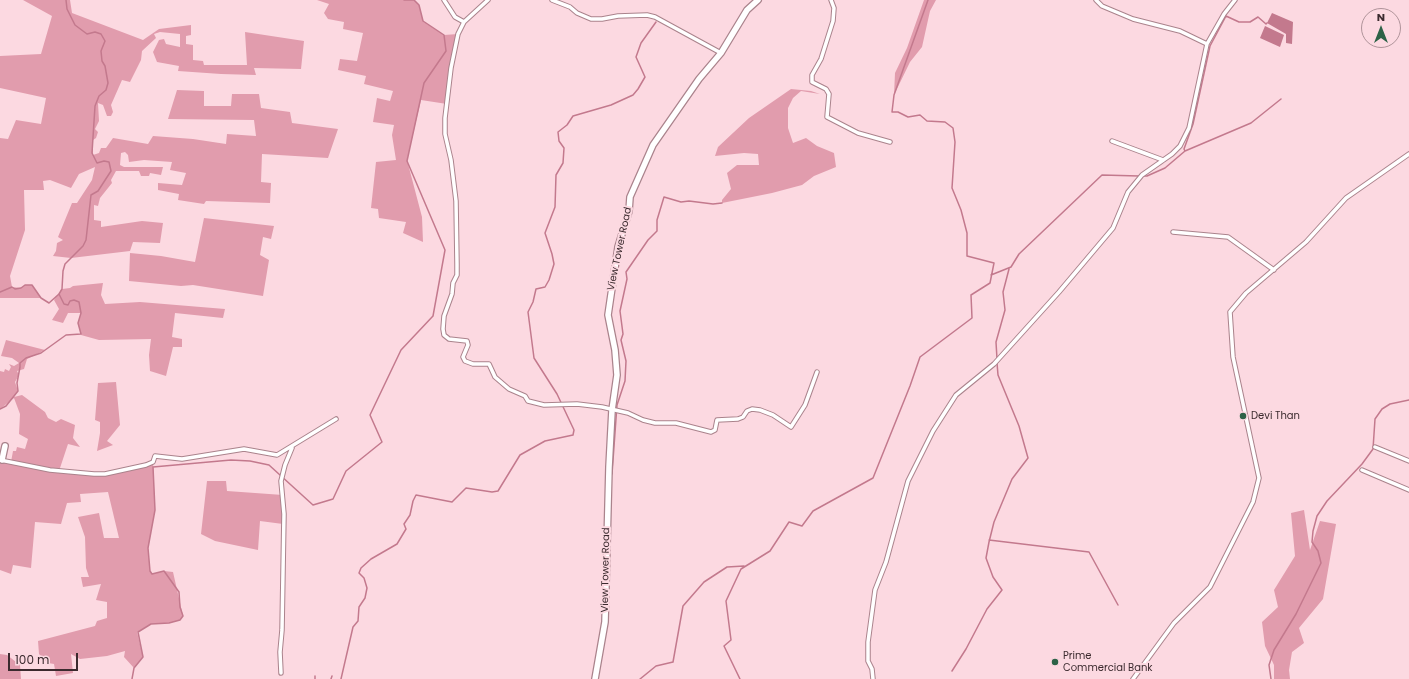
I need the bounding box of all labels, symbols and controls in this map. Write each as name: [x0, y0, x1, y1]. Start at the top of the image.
north arrow: [1361, 8, 1401, 48]
text: N: [1377, 9, 1385, 25]
street label: View Tower Road: [605, 206, 635, 292]
place label: Devi Than: [1251, 410, 1300, 422]
marker: Devi Than: [1238, 411, 1248, 421]
street label: View Tower Road: [599, 527, 613, 613]
scale bar: [10, 645, 80, 671]
place label: Prime Commercial Bank: [1063, 650, 1153, 674]
text: 100 m: [15, 651, 49, 668]
marker: Prime Commercial Bank: [1050, 657, 1060, 667]

